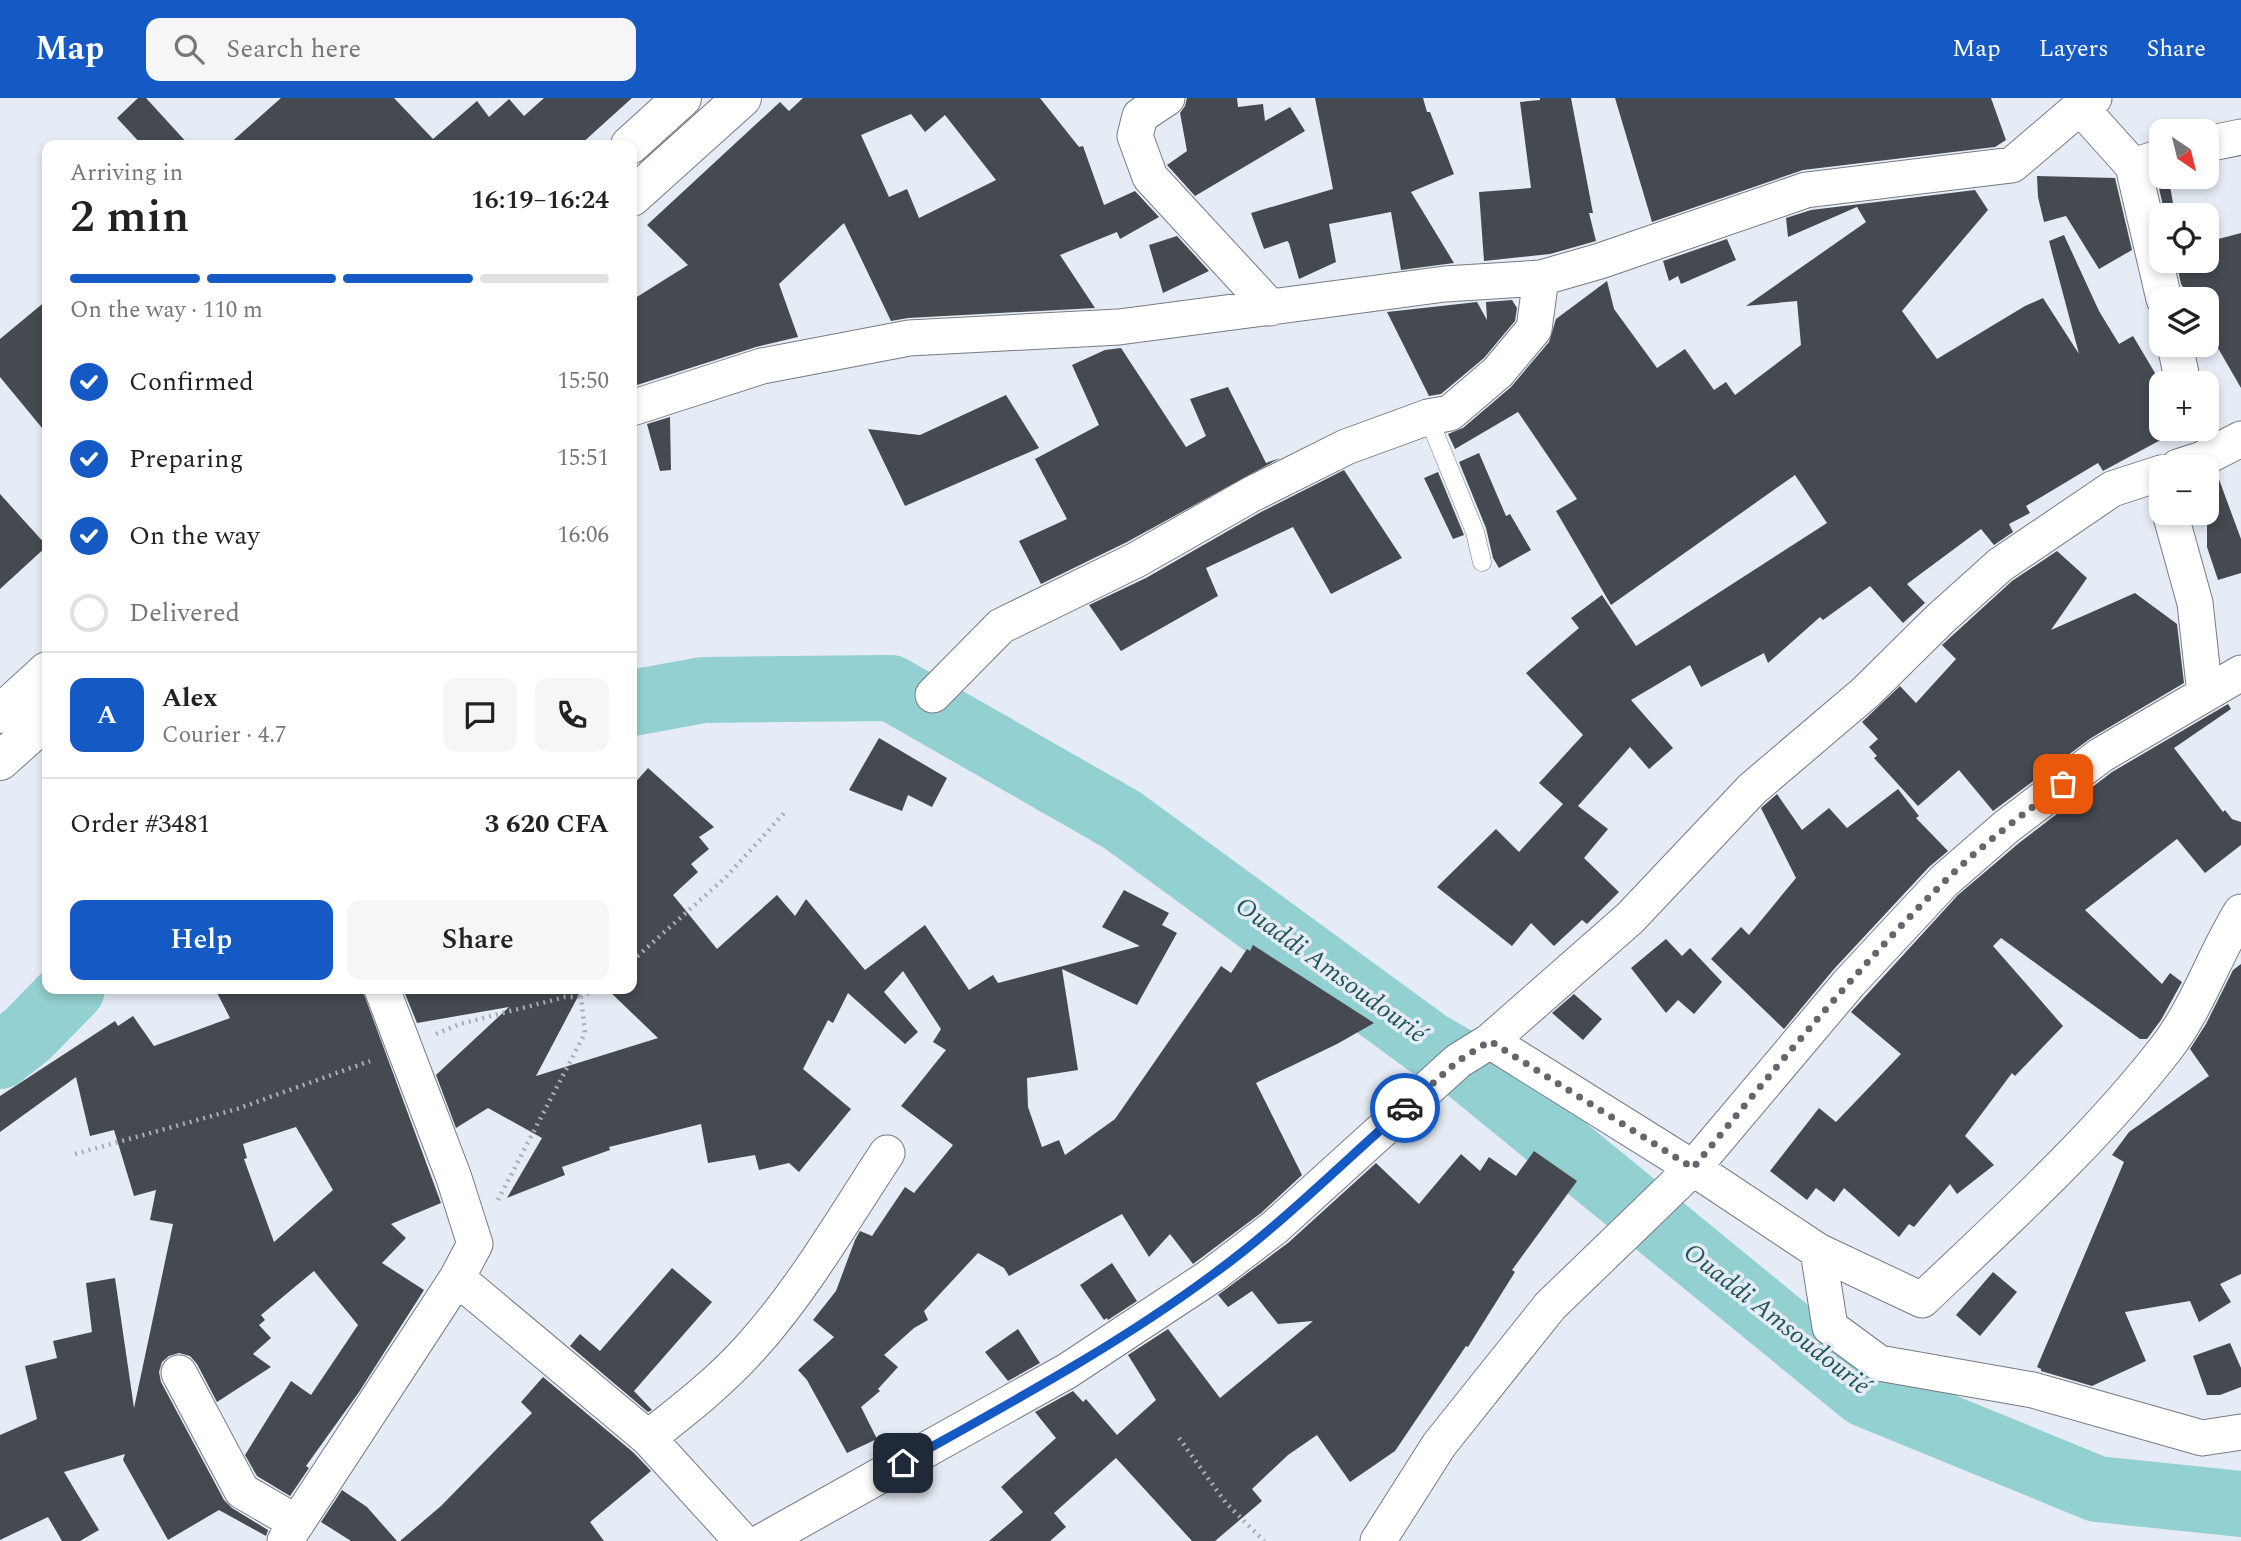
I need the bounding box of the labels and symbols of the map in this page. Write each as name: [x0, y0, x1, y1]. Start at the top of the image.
north arrow: [2149, 119, 2219, 189]
pin: [2033, 754, 2093, 814]
water label: Ouaddi Amsoudourié: [1227, 887, 1437, 1055]
courier: [1370, 1073, 1440, 1143]
water label: Ouaddi Amsoudourié: [1675, 1233, 1881, 1407]
pin: [873, 1433, 933, 1493]

